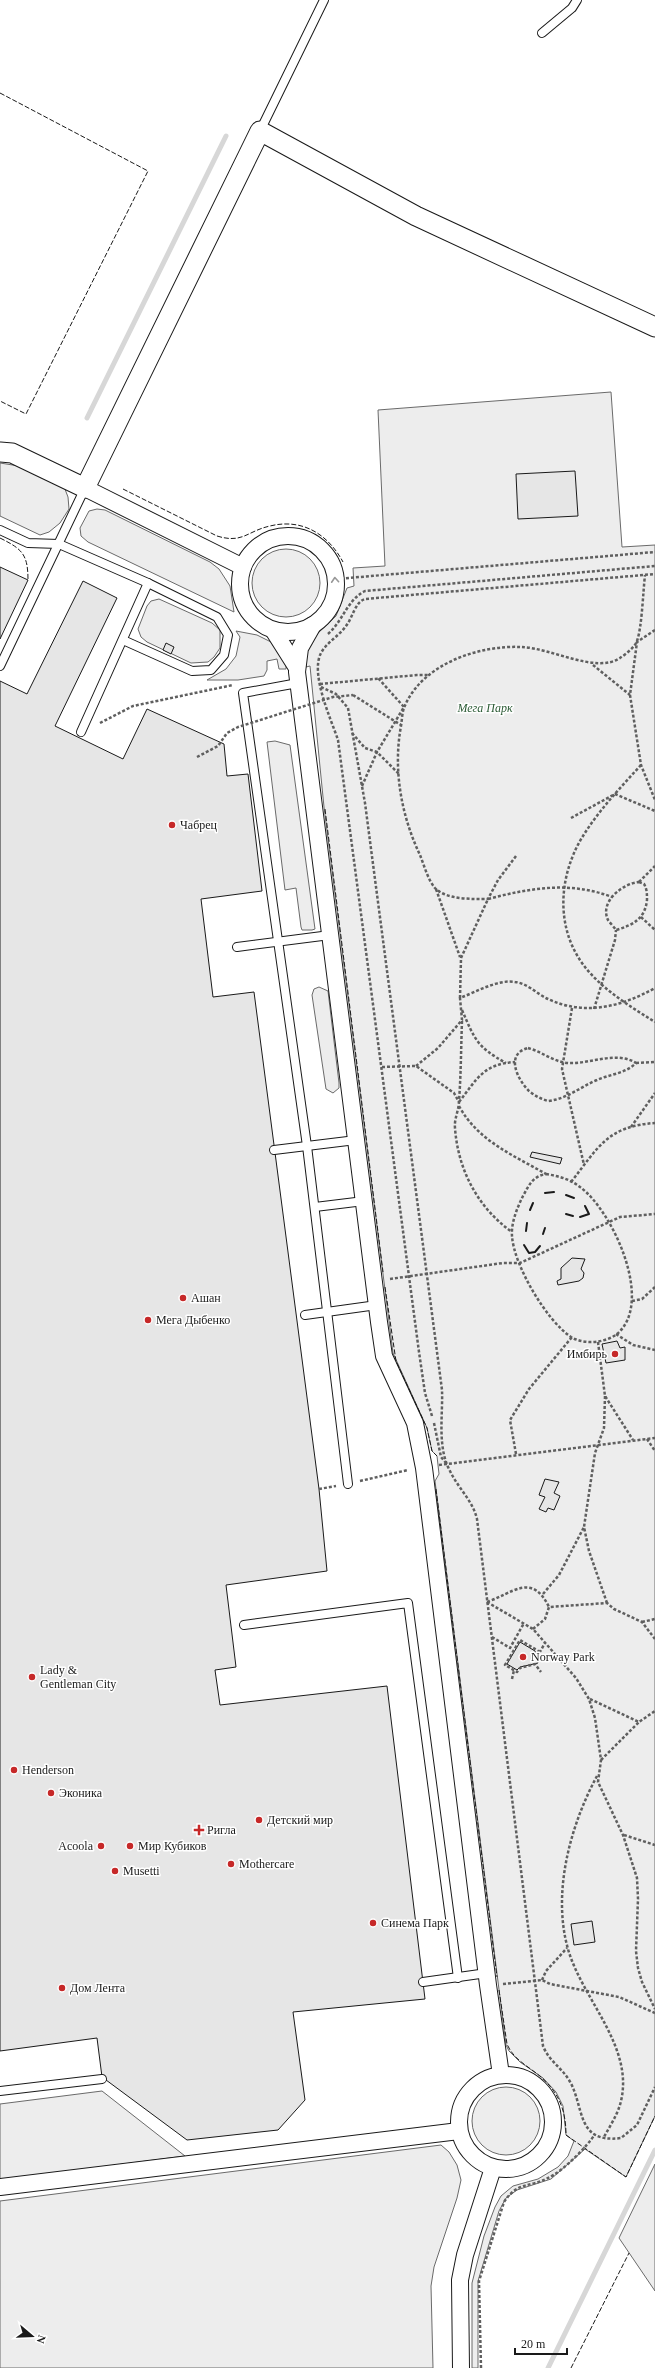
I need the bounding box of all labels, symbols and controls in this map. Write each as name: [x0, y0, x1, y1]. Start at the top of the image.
one-way arrow: [331, 577, 340, 583]
park label: Мега Парк: [456, 701, 513, 715]
place label: Чабрец: [180, 818, 218, 832]
marker: Чабрец: [167, 820, 177, 830]
place label: Ашан: [191, 1291, 221, 1305]
marker: Ашан: [178, 1293, 188, 1303]
place label: Мега Дыбенко: [156, 1313, 230, 1327]
marker: Мега Дыбенко: [143, 1315, 153, 1325]
place label: Имбирь: [567, 1347, 608, 1361]
marker: Имбирь: [610, 1349, 620, 1359]
place label: Norway Park: [531, 1650, 595, 1664]
marker: Norway Park: [518, 1652, 528, 1662]
place label: Lady & Gentleman City: [40, 1663, 116, 1691]
marker: Lady & Gentleman City: [27, 1672, 37, 1682]
place label: Henderson: [22, 1763, 74, 1777]
marker: Henderson: [9, 1765, 19, 1775]
place label: Эконика: [59, 1786, 103, 1800]
marker: Эконика: [46, 1788, 56, 1798]
place label: Детский мир: [267, 1813, 333, 1827]
marker: Детский мир: [254, 1815, 264, 1825]
place label: Ригла: [207, 1823, 236, 1837]
marker: Ригла: [194, 1825, 204, 1835]
place label: Acoola: [58, 1839, 94, 1853]
place label: Мир Кубиков: [138, 1839, 207, 1853]
marker: Acoola: [96, 1841, 106, 1851]
marker: Мир Кубиков: [125, 1841, 135, 1851]
place label: Mothercare: [239, 1857, 294, 1871]
marker: Mothercare: [226, 1859, 236, 1869]
place label: Musetti: [123, 1864, 160, 1878]
marker: Musetti: [110, 1866, 120, 1876]
place label: Синема Парк: [381, 1916, 449, 1930]
marker: Синема Парк: [368, 1918, 378, 1928]
place label: Дом Лента: [70, 1981, 126, 1995]
marker: Дом Лента: [57, 1983, 67, 1993]
north arrow: [12, 2316, 52, 2356]
scale bar: [515, 2330, 567, 2356]
text: N: [34, 2334, 48, 2345]
text: 20 m: [521, 2337, 546, 2351]

